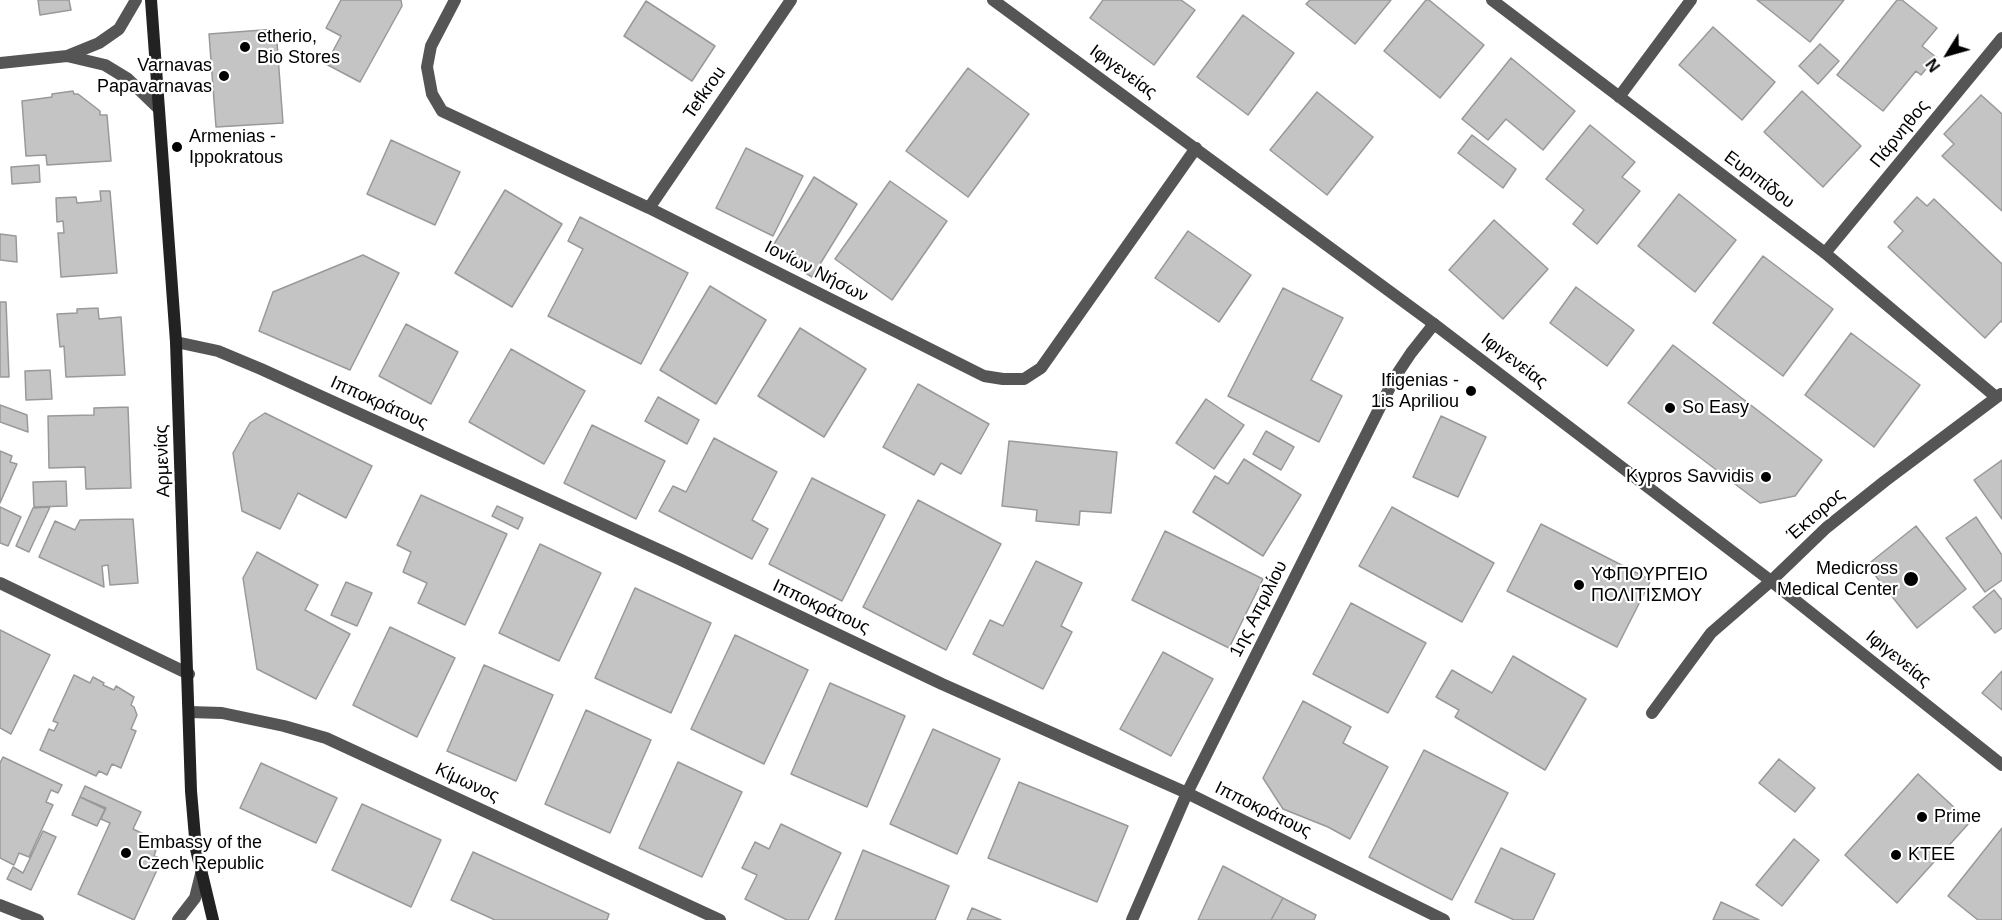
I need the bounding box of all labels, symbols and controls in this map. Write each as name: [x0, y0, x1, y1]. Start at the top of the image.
north arrow: [1918, 24, 1978, 84]
place label: etherio, Bio Stores: [257, 26, 340, 68]
marker: etherio, Bio Stores: [238, 40, 252, 54]
street label: Ιφιγενείας: [1085, 40, 1161, 104]
place label: Varnavas Papavarnavas: [97, 55, 212, 98]
text: N: [1923, 55, 1943, 75]
street label: Tefkrou: [679, 63, 731, 123]
marker: Varnavas Papavarnavas: [217, 69, 231, 83]
street label: Πάρνηθος: [1866, 96, 1934, 172]
place label: Armenias - Ippokratous: [189, 126, 283, 168]
marker: Armenias - Ippokratous: [170, 140, 184, 154]
street label: Ευριπίδου: [1720, 147, 1798, 213]
street label: Ιονίων Νήσων: [761, 237, 871, 307]
street label: Ιφιγενείας: [1476, 329, 1552, 393]
place label: Ifigenias - 1is Apriliou: [1371, 370, 1459, 412]
street label: Ιπποκράτους: [327, 372, 431, 434]
marker: Ifigenias - 1is Apriliou: [1464, 384, 1478, 398]
place label: So Easy: [1682, 397, 1749, 419]
marker: So Easy: [1663, 401, 1677, 415]
street label: Αρμενίας: [151, 424, 175, 498]
place label: Kypros Savvidis: [1626, 466, 1754, 488]
marker: Kypros Savvidis: [1759, 470, 1773, 484]
street label: Έκτορος: [1783, 484, 1849, 546]
street label: 1ης Απριλίου: [1225, 557, 1293, 661]
place label: Medicross Medical Center: [1777, 558, 1898, 600]
place label: ΥΦΠΟΥΡΓΕΙΟ ΠΟΛΙΤΙΣΜΟΥ: [1591, 564, 1708, 606]
marker: Medicross Medical Center: [1902, 570, 1920, 588]
street label: Ιπποκράτους: [769, 575, 873, 639]
marker: ΥΦΠΟΥΡΓΕΙΟ ΠΟΛΙΤΙΣΜΟΥ: [1572, 578, 1586, 592]
street label: Ιφιγενείας: [1861, 626, 1935, 692]
street label: Κίμωνος: [432, 759, 502, 807]
street label: Ιπποκράτους: [1211, 777, 1315, 843]
place label: Prime: [1934, 806, 1981, 828]
marker: Prime: [1915, 810, 1929, 824]
place label: Embassy of the Czech Republic: [138, 832, 264, 874]
place label: KTEE: [1908, 844, 1955, 866]
marker: Embassy of the Czech Republic: [119, 846, 133, 860]
marker: KTEE: [1889, 848, 1903, 862]

